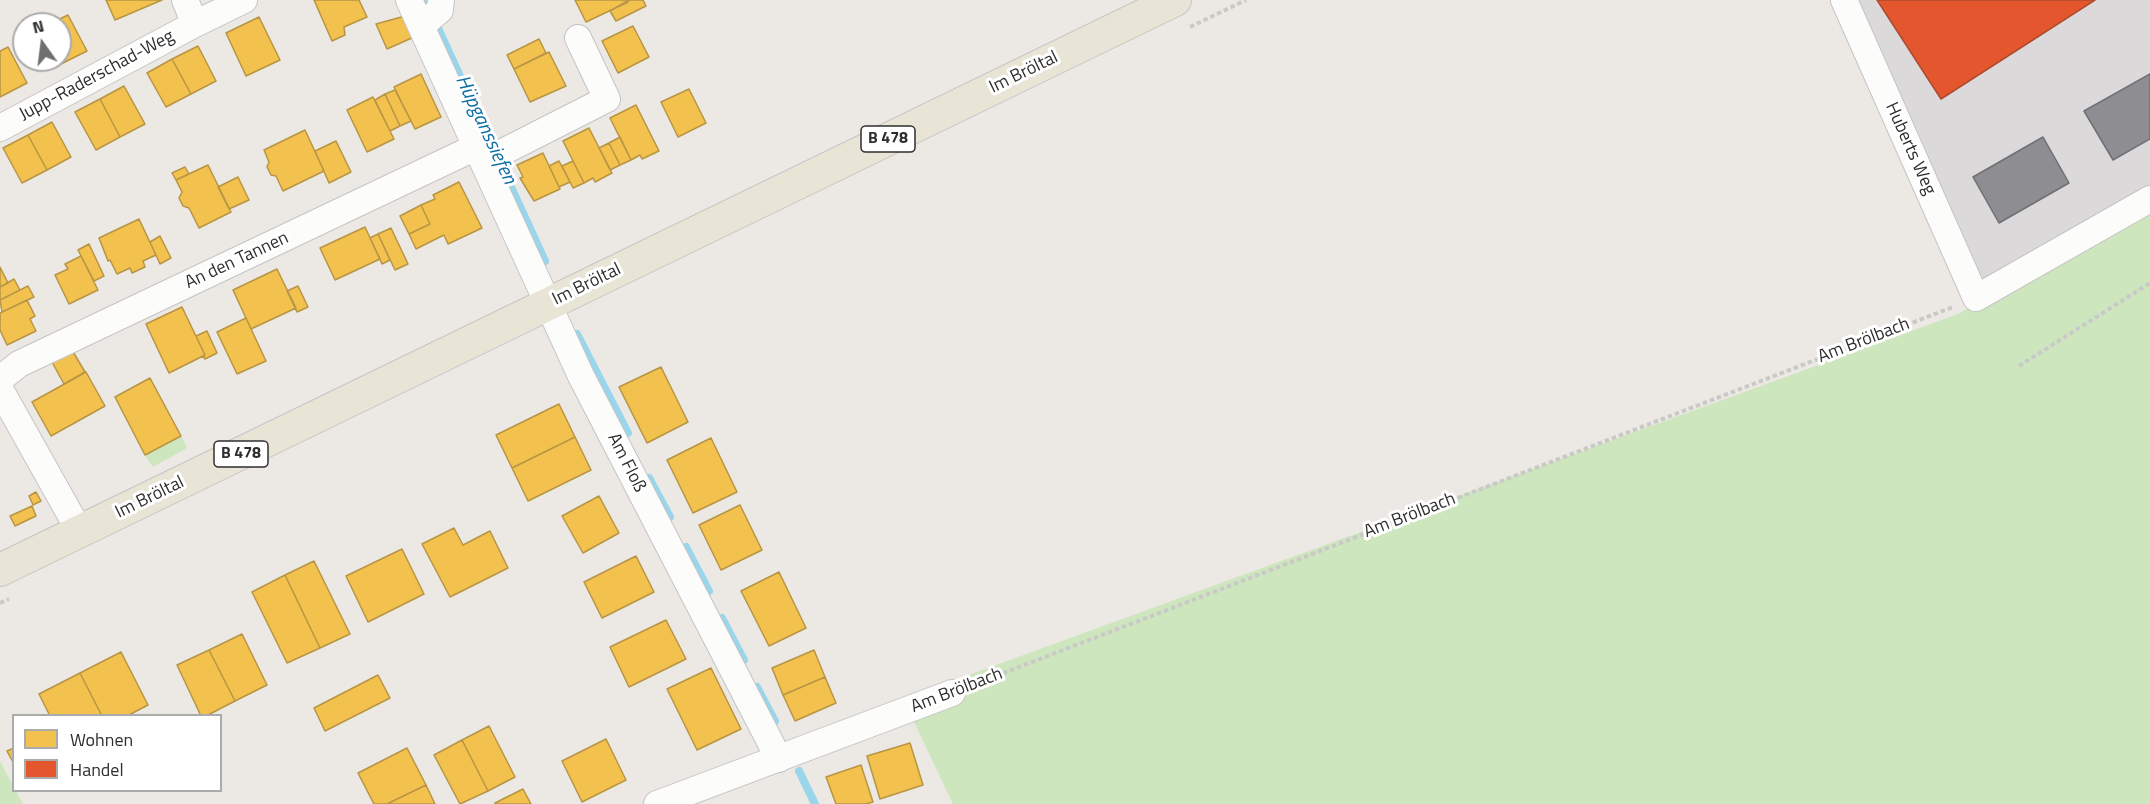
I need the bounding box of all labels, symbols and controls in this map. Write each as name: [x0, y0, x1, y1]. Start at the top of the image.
north arrow: [12, 12, 72, 72]
text: N: [30, 13, 46, 39]
street label: Jupp-Raderschad-Weg: [16, 26, 178, 126]
street label: Im Bröltal: [986, 47, 1062, 99]
water label: Hüpganssiefen: [449, 72, 521, 188]
street label: Huberts Weg: [1880, 99, 1940, 199]
road number: B 478: [861, 126, 915, 152]
street label: An den Tannen: [182, 228, 292, 294]
street label: Im Bröltal: [549, 259, 625, 311]
street label: Am Brölbach: [1815, 314, 1913, 368]
street label: Am Floß: [602, 430, 650, 496]
road number: B 478: [214, 441, 268, 467]
street label: Im Bröltal: [112, 472, 188, 524]
street label: Am Brölbach: [1361, 489, 1459, 543]
street label: Am Brölbach: [908, 664, 1006, 718]
legend: [12, 714, 222, 792]
text: Wohnen: [70, 726, 133, 753]
text: Handel: [70, 756, 124, 783]

